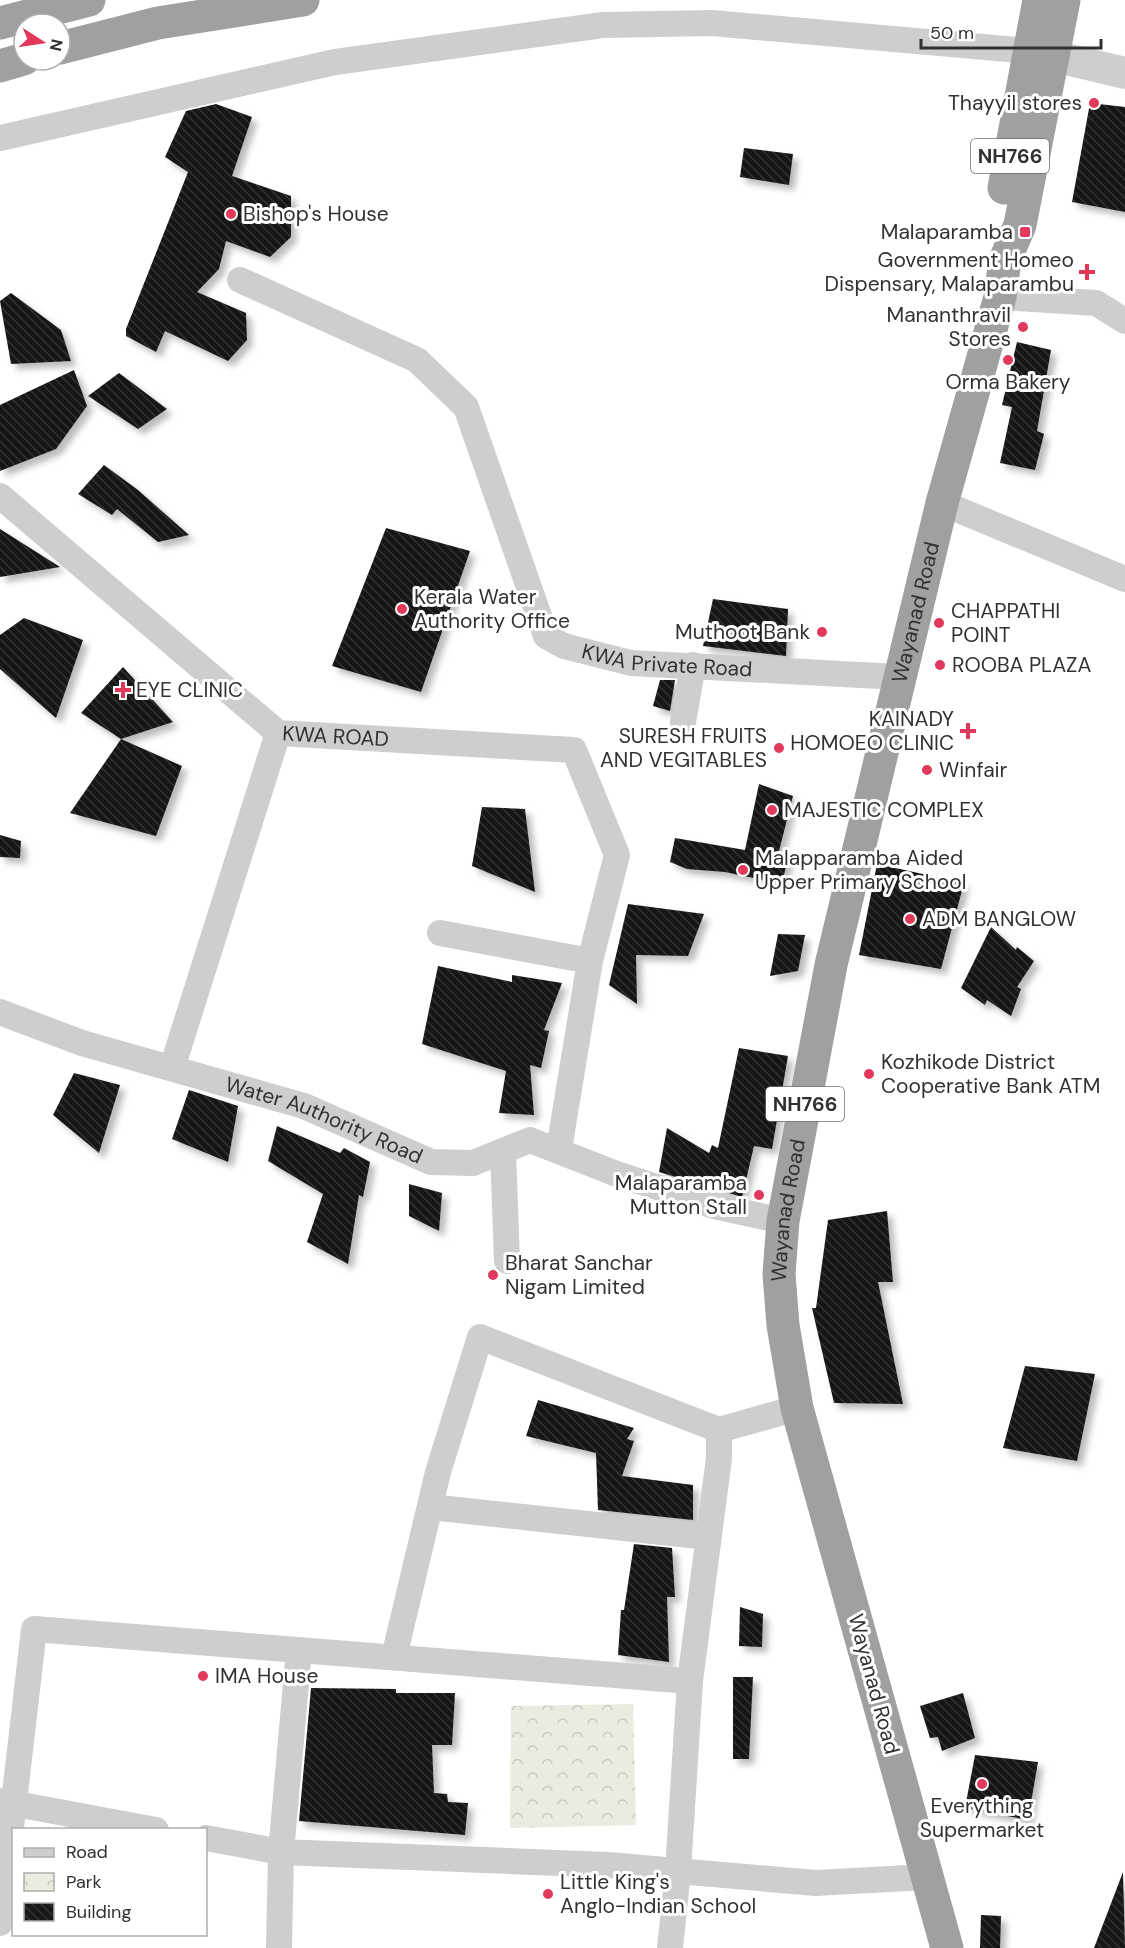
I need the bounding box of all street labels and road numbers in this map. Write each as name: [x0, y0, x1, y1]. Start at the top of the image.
road number: NH766: [971, 139, 1049, 173]
street label: Wayanad Road: [885, 539, 946, 686]
street label: KWA Private Road: [579, 637, 753, 683]
street label: KWA ROAD: [281, 719, 390, 753]
street label: Water Authority Road: [222, 1070, 427, 1171]
road number: NH766: [766, 1087, 844, 1121]
street label: Wayanad Road: [764, 1137, 812, 1283]
street label: Wayanad Road: [842, 1611, 906, 1757]

